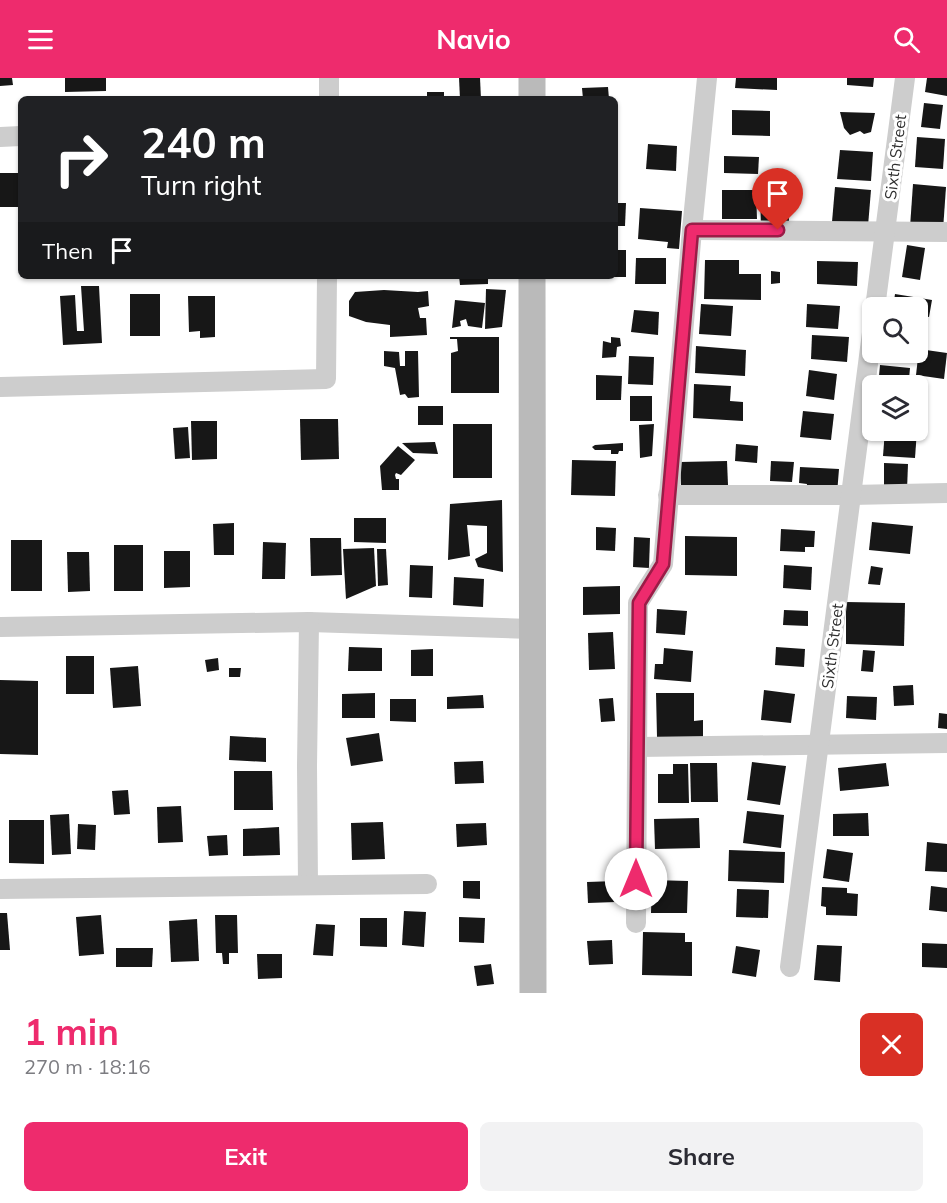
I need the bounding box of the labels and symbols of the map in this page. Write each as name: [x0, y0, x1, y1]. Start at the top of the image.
street label: Sixth Street: [880, 113, 910, 201]
pin: [752, 168, 803, 230]
street label: Sixth Street: [817, 602, 847, 690]
position arrow: [604, 847, 668, 911]

